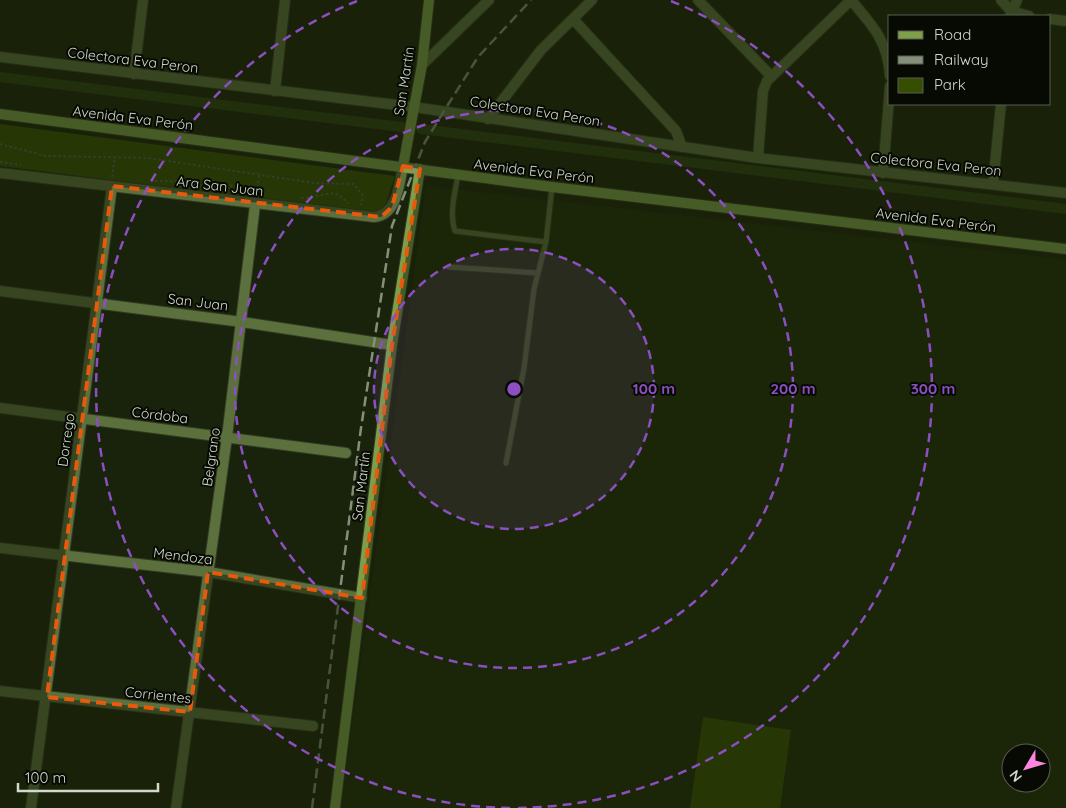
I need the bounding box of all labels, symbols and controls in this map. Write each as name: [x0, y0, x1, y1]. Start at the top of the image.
legend: [888, 15, 1051, 105]
text: Road: [934, 25, 971, 44]
street label: Colectora Eva Peron: [67, 43, 199, 77]
street label: San Martín: [390, 45, 418, 117]
text: Railway: [934, 50, 989, 69]
text: Park: [934, 75, 966, 94]
street label: Colectora Eva Peron: [469, 92, 601, 130]
street label: Avenida Eva Perón: [72, 102, 194, 134]
street label: Colectora Eva Peron: [870, 148, 1002, 180]
street label: Avenida Eva Perón: [473, 155, 595, 187]
street label: Ara San Juan: [176, 172, 264, 200]
street label: Avenida Eva Perón: [875, 204, 997, 236]
street label: San Juan: [167, 289, 229, 315]
text: 100 m: [633, 379, 675, 398]
text: 200 m: [771, 379, 816, 398]
text: 300 m: [911, 379, 955, 398]
centre of rings: [505, 380, 523, 398]
street label: Córdoba: [131, 403, 189, 427]
street label: Dorrego: [53, 412, 79, 468]
street label: Belgrano: [198, 426, 224, 488]
street label: San Martín: [348, 450, 374, 522]
street label: Mendoza: [152, 543, 214, 569]
street label: Corrientes: [124, 683, 192, 707]
north arrow: [1001, 743, 1051, 793]
scale bar: [18, 760, 158, 792]
text: N: [1005, 766, 1026, 786]
text: 100 m: [25, 768, 66, 787]

